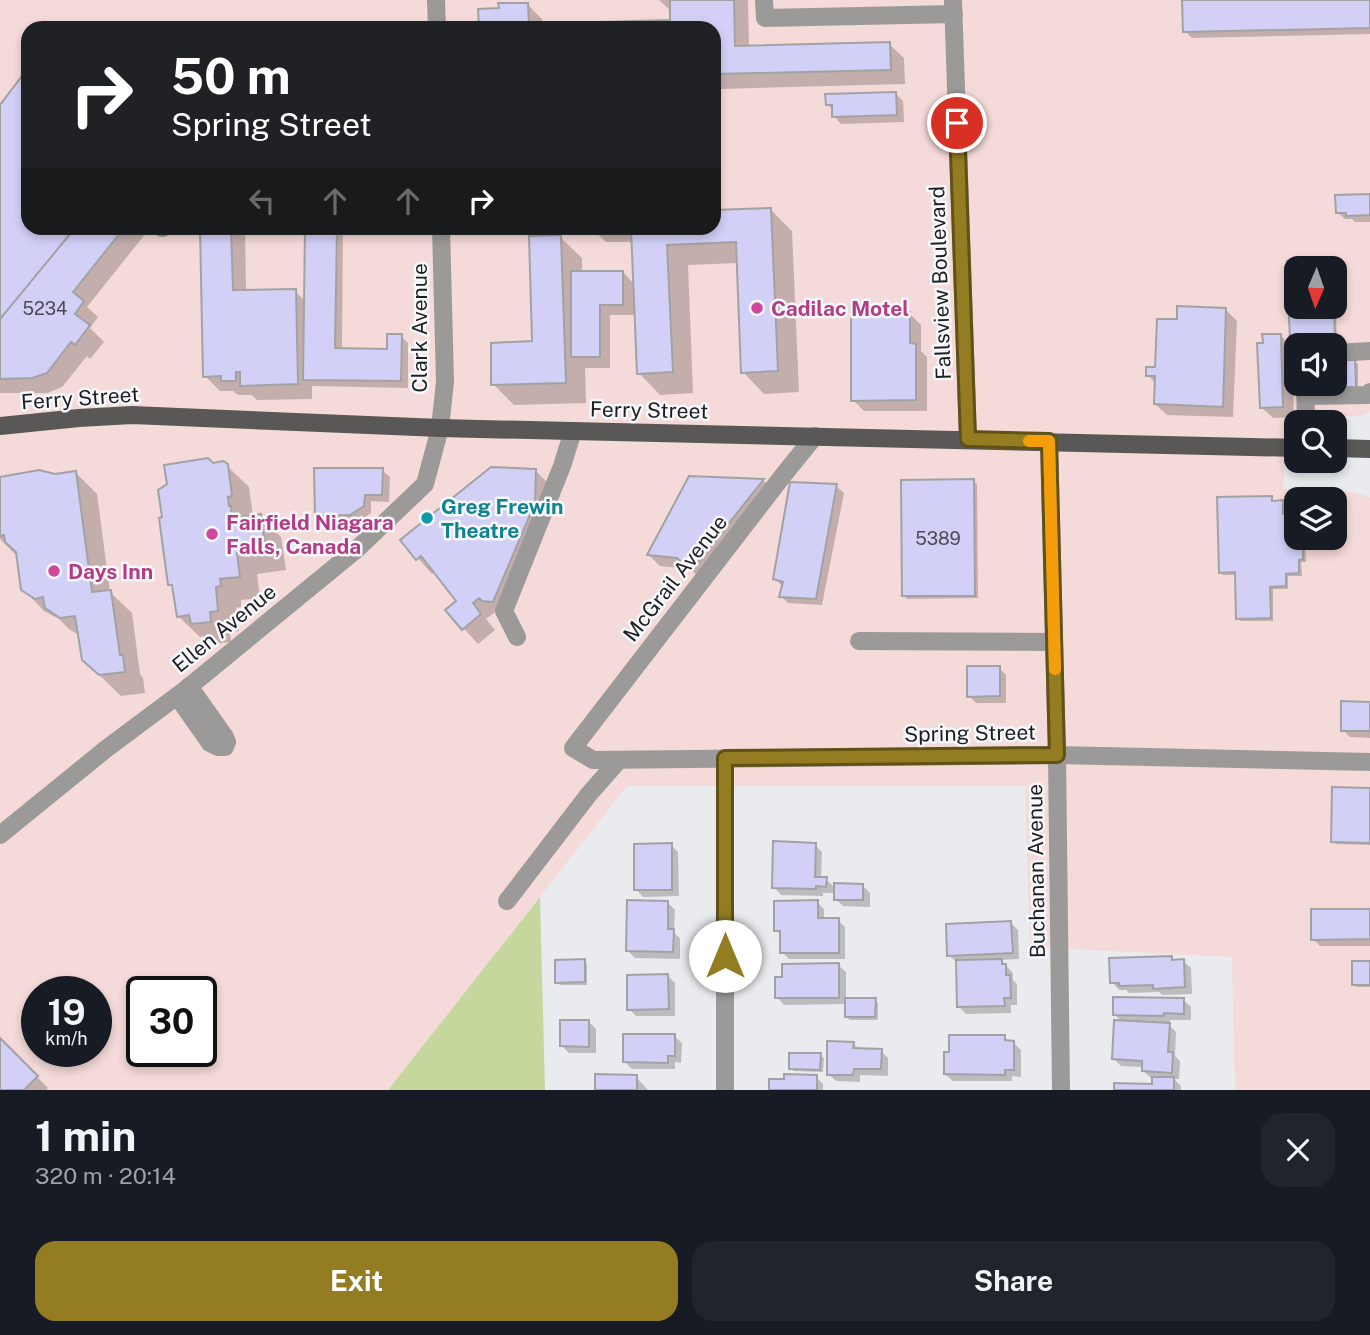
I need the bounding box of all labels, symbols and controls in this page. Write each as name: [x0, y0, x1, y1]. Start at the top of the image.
text: 50 m: [171, 47, 291, 105]
icon: right: [56, 49, 147, 140]
pin: [927, 93, 987, 153]
icon: arrive: [938, 104, 976, 142]
text: Spring Street: [171, 106, 372, 143]
icon: left: [243, 182, 281, 220]
icon: ahead: [316, 182, 354, 220]
icon: ahead: [389, 182, 427, 220]
icon: right: [462, 182, 500, 220]
street label: Fallsview Boulevard: [924, 186, 956, 380]
north arrow: [1284, 256, 1348, 318]
map controls: [1284, 256, 1347, 550]
street label: Clark Avenue: [407, 263, 432, 393]
place label: Cadilac Motel: [771, 296, 909, 321]
house number: 5234: [23, 298, 67, 319]
marker: Cadilac Motel: [749, 300, 765, 316]
button: sound: [1284, 333, 1347, 396]
street label: Ferry Street: [20, 381, 140, 415]
street label: Ferry Street: [590, 396, 708, 424]
button: search: [1284, 410, 1347, 473]
button: layers: [1284, 487, 1347, 550]
place label: Greg Frewin Theatre: [441, 494, 563, 543]
place label: Fairfield Niagara Falls, Canada: [226, 510, 394, 559]
marker: Greg Frewin Theatre: [419, 510, 435, 526]
street label: McGrail Avenue: [618, 510, 732, 646]
marker: Fairfield Niagara Falls, Canada: [204, 526, 220, 542]
house number: 5389: [915, 528, 961, 549]
place label: Days Inn: [68, 559, 153, 584]
marker: Days Inn: [46, 563, 62, 579]
street label: Ellen Avenue: [167, 579, 281, 677]
street label: Spring Street: [904, 719, 1036, 747]
street label: Buchanan Avenue: [1022, 784, 1050, 958]
position arrow: [688, 919, 762, 993]
speed limit sign: 30: [126, 976, 217, 1067]
text: 19: [47, 992, 86, 1033]
text: km/h: [45, 1028, 88, 1049]
text: 1 min: [35, 1111, 136, 1160]
button: close: [1261, 1113, 1335, 1187]
text: 320 m · 20:14: [35, 1162, 176, 1189]
button: Exit: [35, 1241, 678, 1321]
button: Share: [692, 1241, 1335, 1321]

